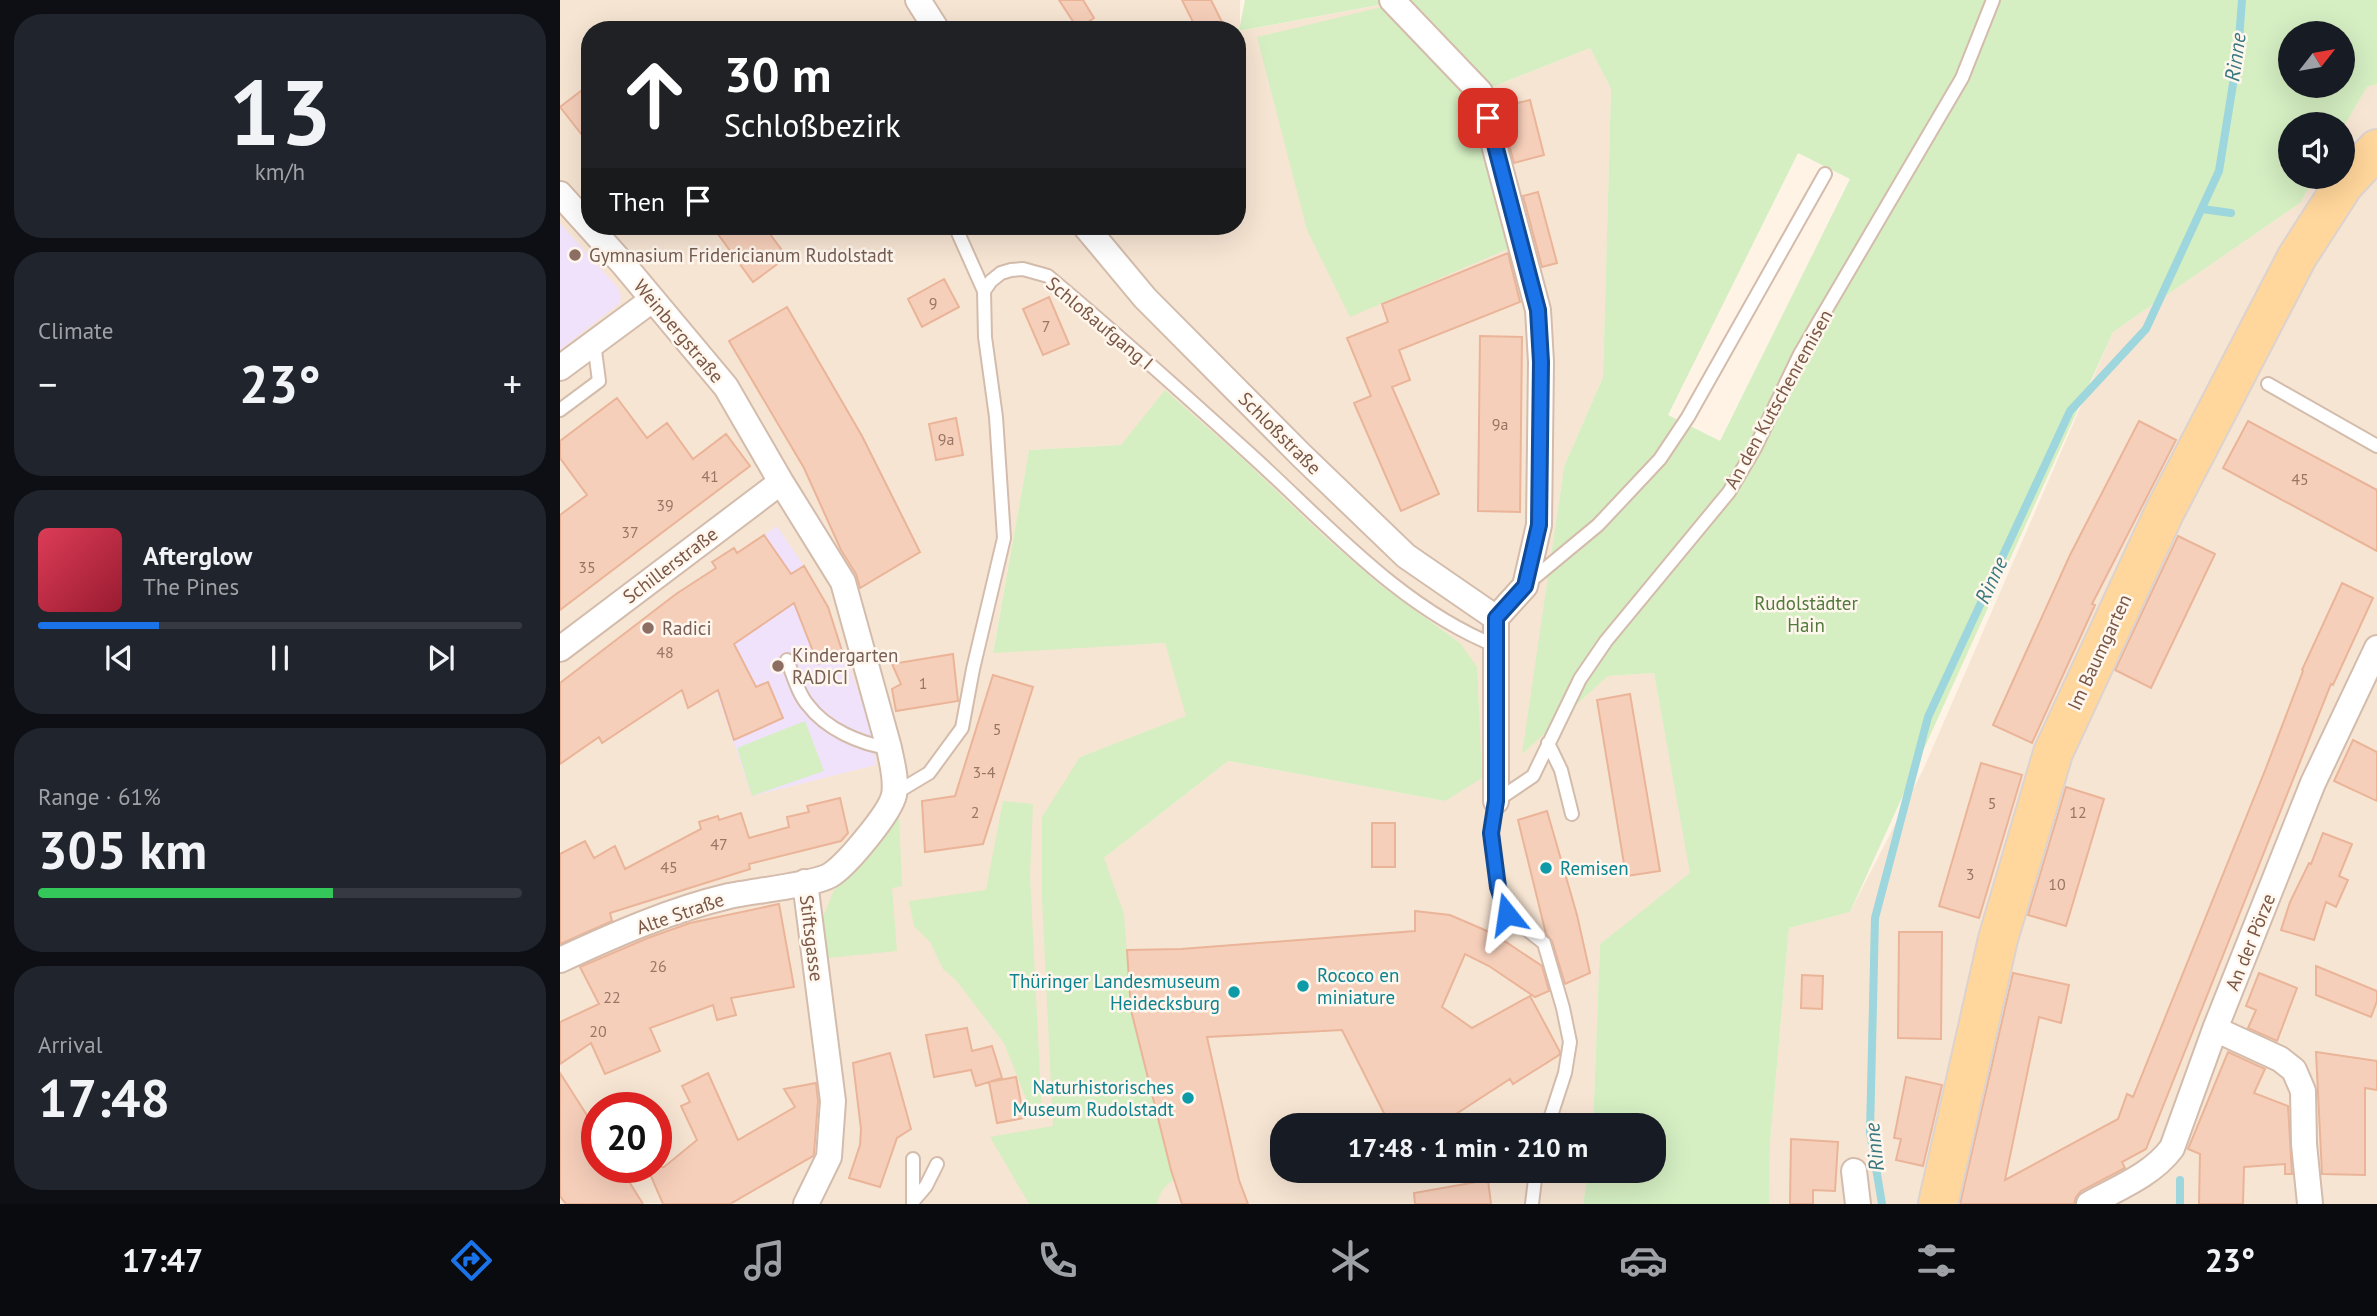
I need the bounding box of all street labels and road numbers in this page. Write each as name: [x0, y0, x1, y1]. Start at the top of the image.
street label: Schloßaufgang I: [1042, 271, 1158, 375]
street label: Weinbergstraße: [629, 274, 729, 388]
street label: An den Kutschenremisen: [1719, 305, 1837, 493]
street label: Schloßstraße: [1234, 387, 1326, 479]
street label: Schillerstraße: [618, 522, 722, 608]
street label: Im Baumgarten: [2062, 590, 2136, 714]
street label: Alte Straße: [633, 887, 727, 939]
street label: An der Pörze: [2220, 890, 2280, 994]
street label: Stiftsgasse: [795, 893, 829, 983]

